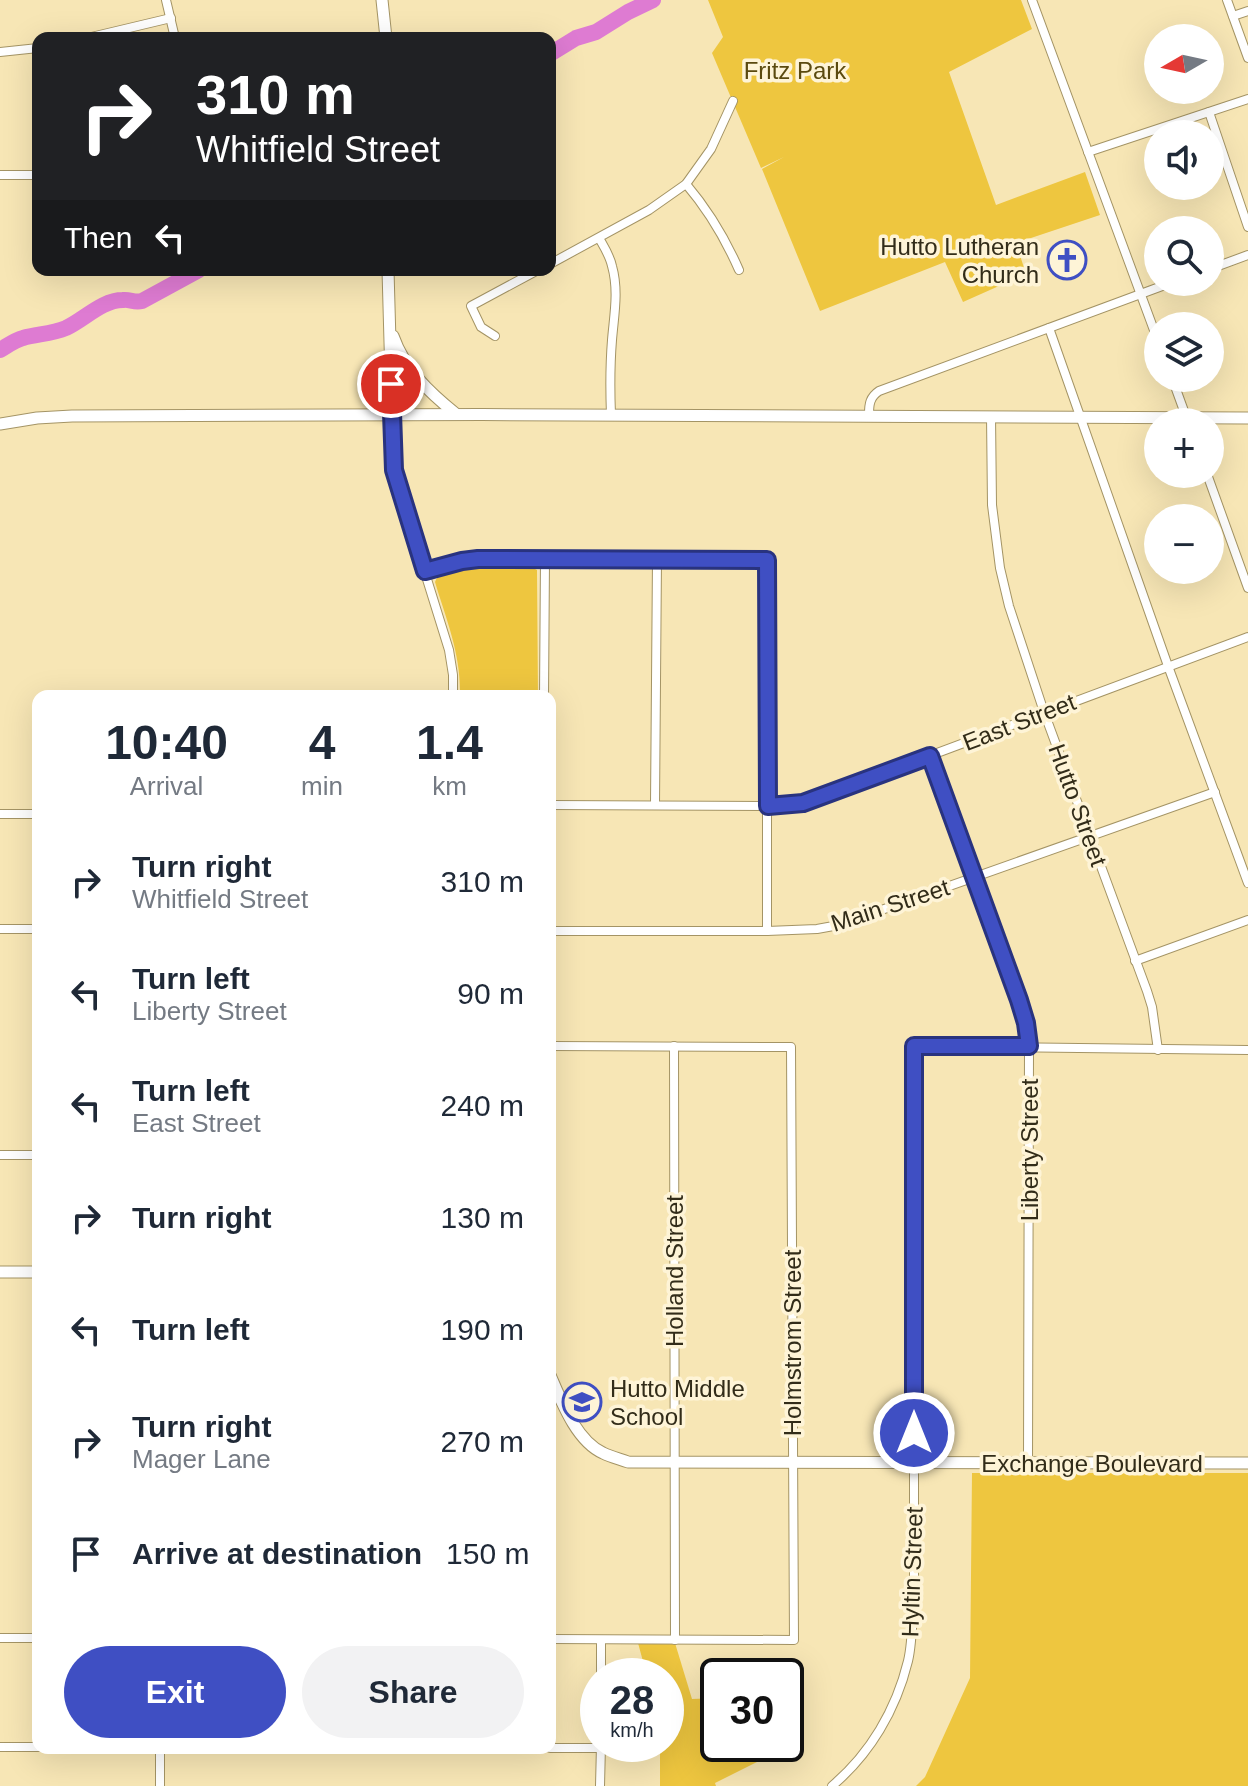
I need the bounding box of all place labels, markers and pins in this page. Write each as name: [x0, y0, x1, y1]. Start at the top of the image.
place label: Hutto Lutheran Church: [880, 233, 1039, 288]
church icon: Hutto Lutheran Church: [1046, 239, 1088, 281]
pin: [357, 350, 425, 418]
place label: Hutto Middle School: [610, 1375, 745, 1430]
school or university icon: Hutto Middle School: [561, 1381, 603, 1423]

